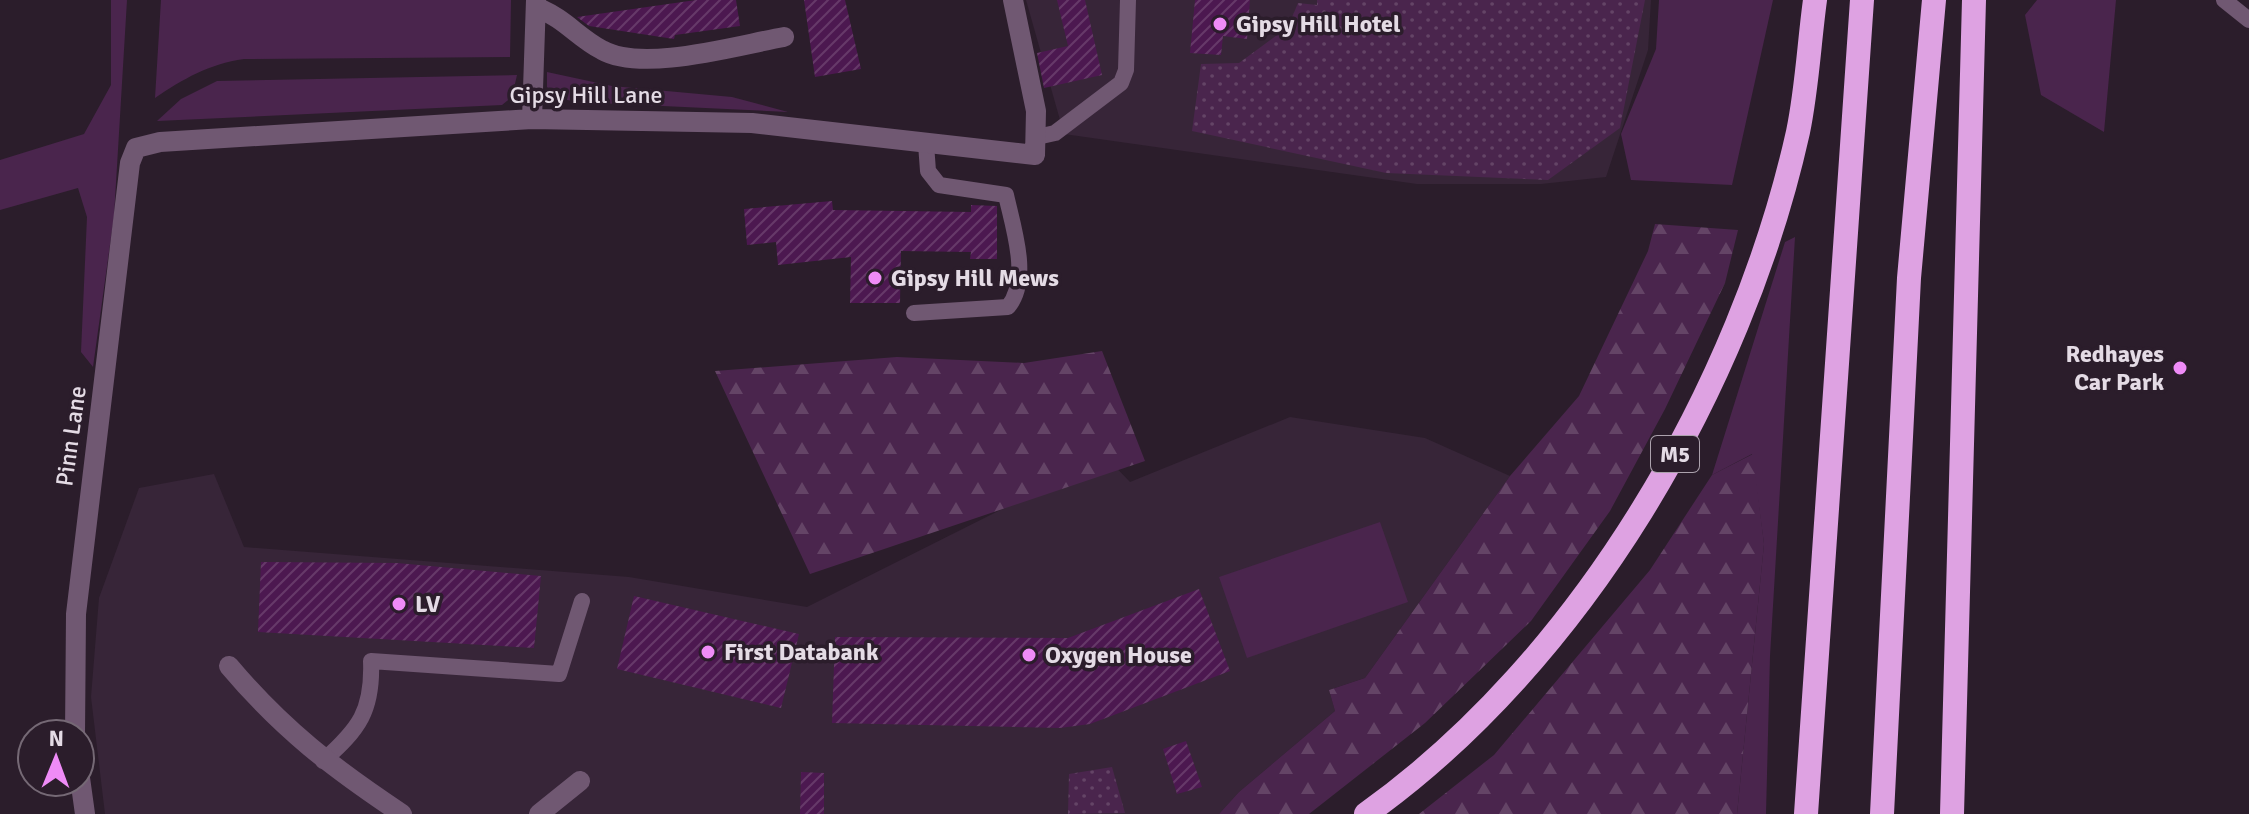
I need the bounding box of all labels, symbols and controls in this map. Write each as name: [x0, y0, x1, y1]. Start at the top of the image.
place label: Gipsy Hill Hotel: [1236, 9, 1401, 39]
marker: Gipsy Hill Hotel: [1211, 15, 1229, 33]
street label: Gipsy Hill Lane: [509, 80, 663, 110]
place label: Gipsy Hill Mews: [891, 263, 1059, 293]
marker: Gipsy Hill Mews: [866, 269, 884, 287]
place label: Redhayes Car Park: [2066, 339, 2164, 397]
marker: Redhayes Car Park: [2171, 359, 2189, 377]
street label: Pinn Lane: [49, 384, 93, 488]
road number: M5: [1651, 436, 1699, 472]
place label: LV: [415, 589, 441, 619]
marker: LV: [390, 595, 408, 613]
place label: First Databank: [724, 637, 879, 667]
place label: Oxygen House: [1045, 640, 1192, 670]
marker: First Databank: [699, 643, 717, 661]
marker: Oxygen House: [1020, 646, 1038, 664]
north arrow: [16, 718, 96, 798]
text: N: [48, 725, 64, 752]

